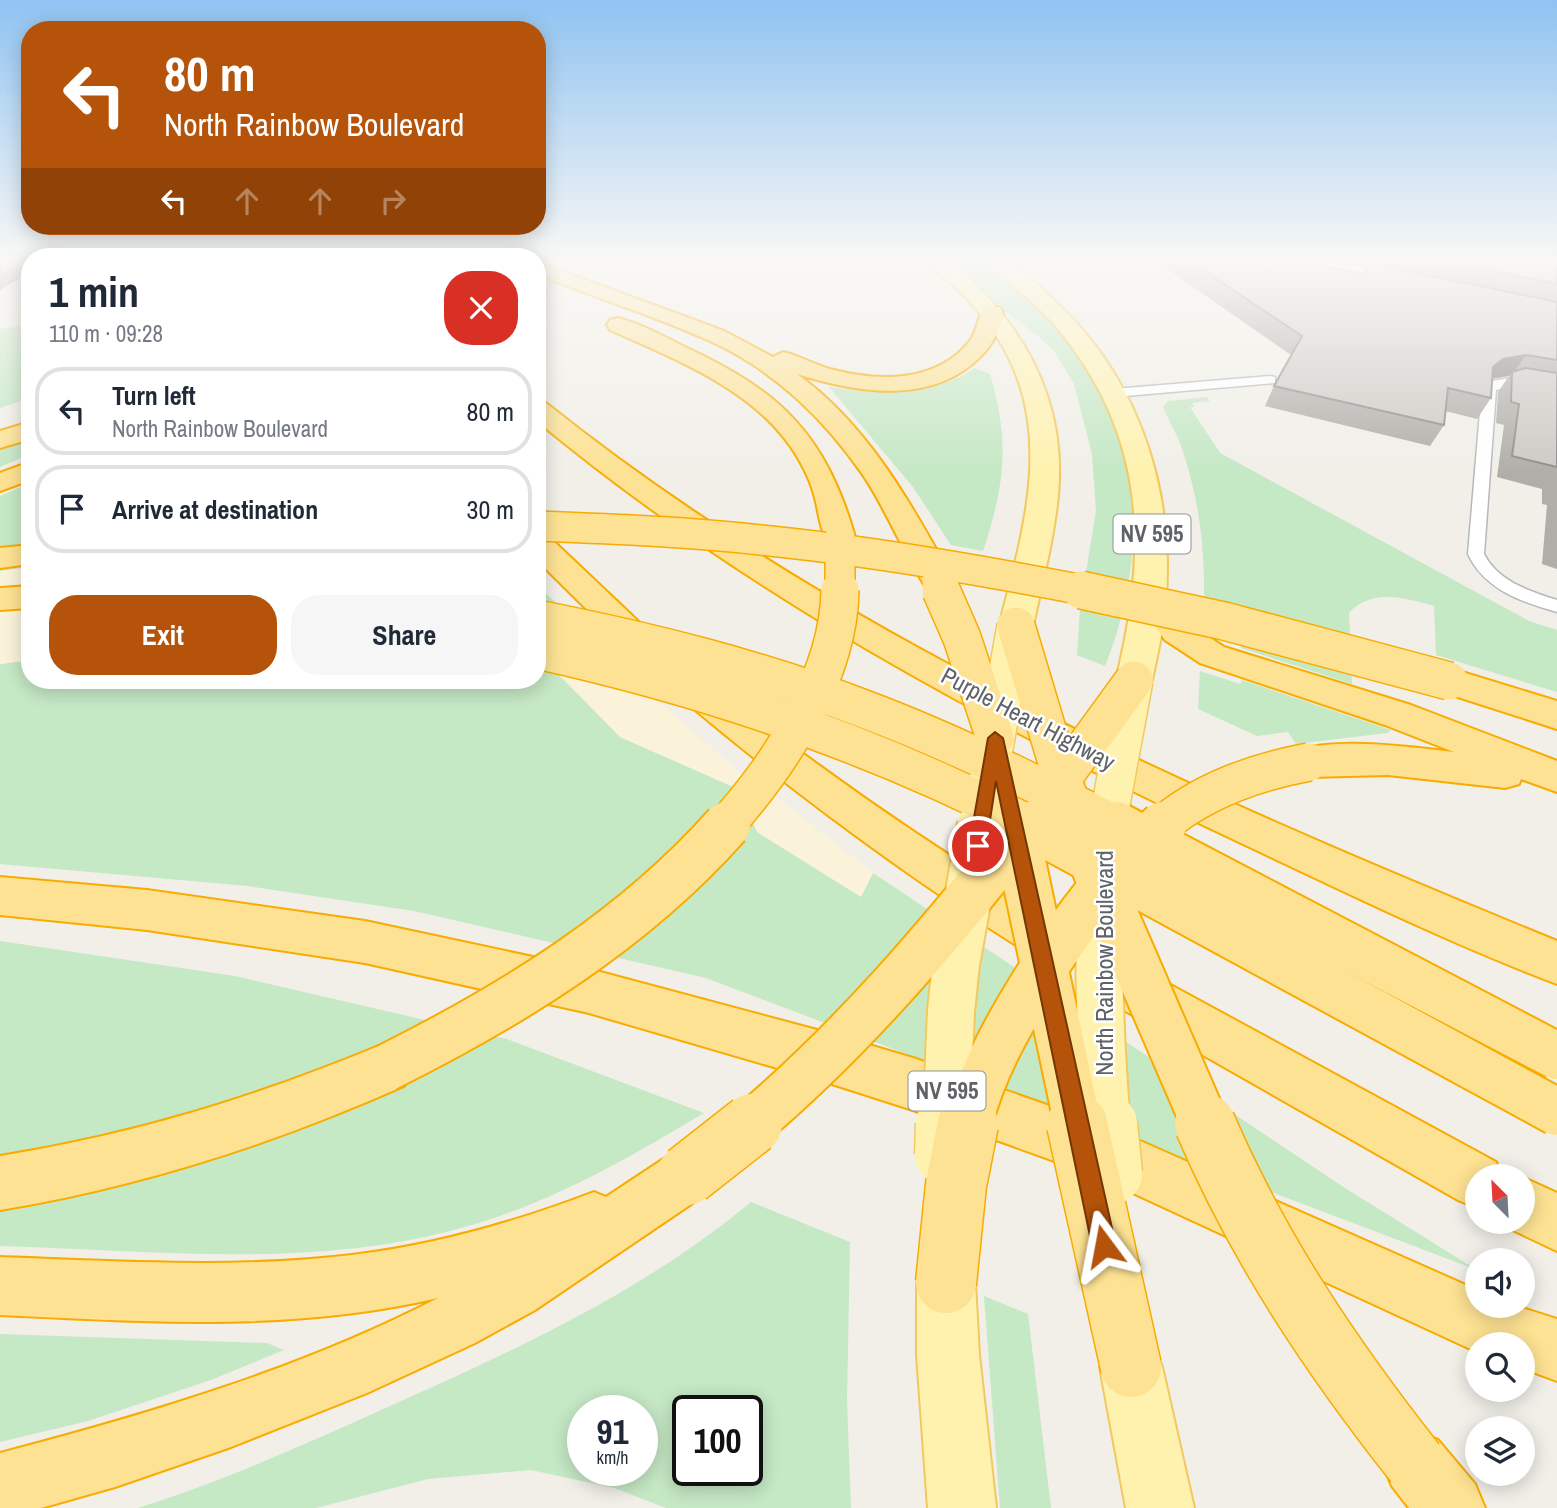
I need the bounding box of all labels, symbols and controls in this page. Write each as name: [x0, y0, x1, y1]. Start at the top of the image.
text: 80 m: [164, 40, 256, 106]
icon: left: [49, 49, 140, 140]
text: North Rainbow Boulevard: [164, 103, 464, 146]
icon: left: [155, 182, 193, 220]
icon: ahead: [228, 182, 266, 220]
icon: ahead: [301, 182, 339, 220]
icon: right: [374, 182, 412, 220]
text: 1 min: [49, 264, 139, 320]
button: close: [444, 271, 518, 345]
text: 110 m · 09:28: [49, 318, 163, 349]
text: Turn left: [112, 378, 196, 413]
icon: left: [53, 392, 91, 430]
text: 80 m: [467, 394, 514, 429]
text: North Rainbow Boulevard: [112, 413, 328, 444]
icon: arrive: [53, 490, 91, 528]
text: Arrive at destination: [112, 492, 318, 527]
text: 30 m: [467, 492, 514, 527]
road number: NV 595: [1114, 514, 1190, 554]
button: Exit: [49, 595, 277, 675]
button: Share: [291, 595, 518, 675]
street label: Purple Heart Highway: [936, 659, 1121, 778]
pin: [948, 816, 1008, 876]
icon: arrive: [959, 827, 997, 865]
street label: North Rainbow Boulevard: [1088, 850, 1120, 1076]
road number: NV 595: [908, 1072, 986, 1110]
north arrow: [1465, 1164, 1535, 1234]
map controls: [1465, 1164, 1535, 1486]
position arrow: [1067, 1209, 1141, 1283]
button: sound: [1465, 1248, 1535, 1318]
button: search: [1465, 1332, 1535, 1402]
speed limit sign: 100: [672, 1395, 763, 1486]
text: 91: [597, 1408, 628, 1455]
button: layers: [1465, 1416, 1535, 1486]
text: km/h: [597, 1445, 629, 1470]

